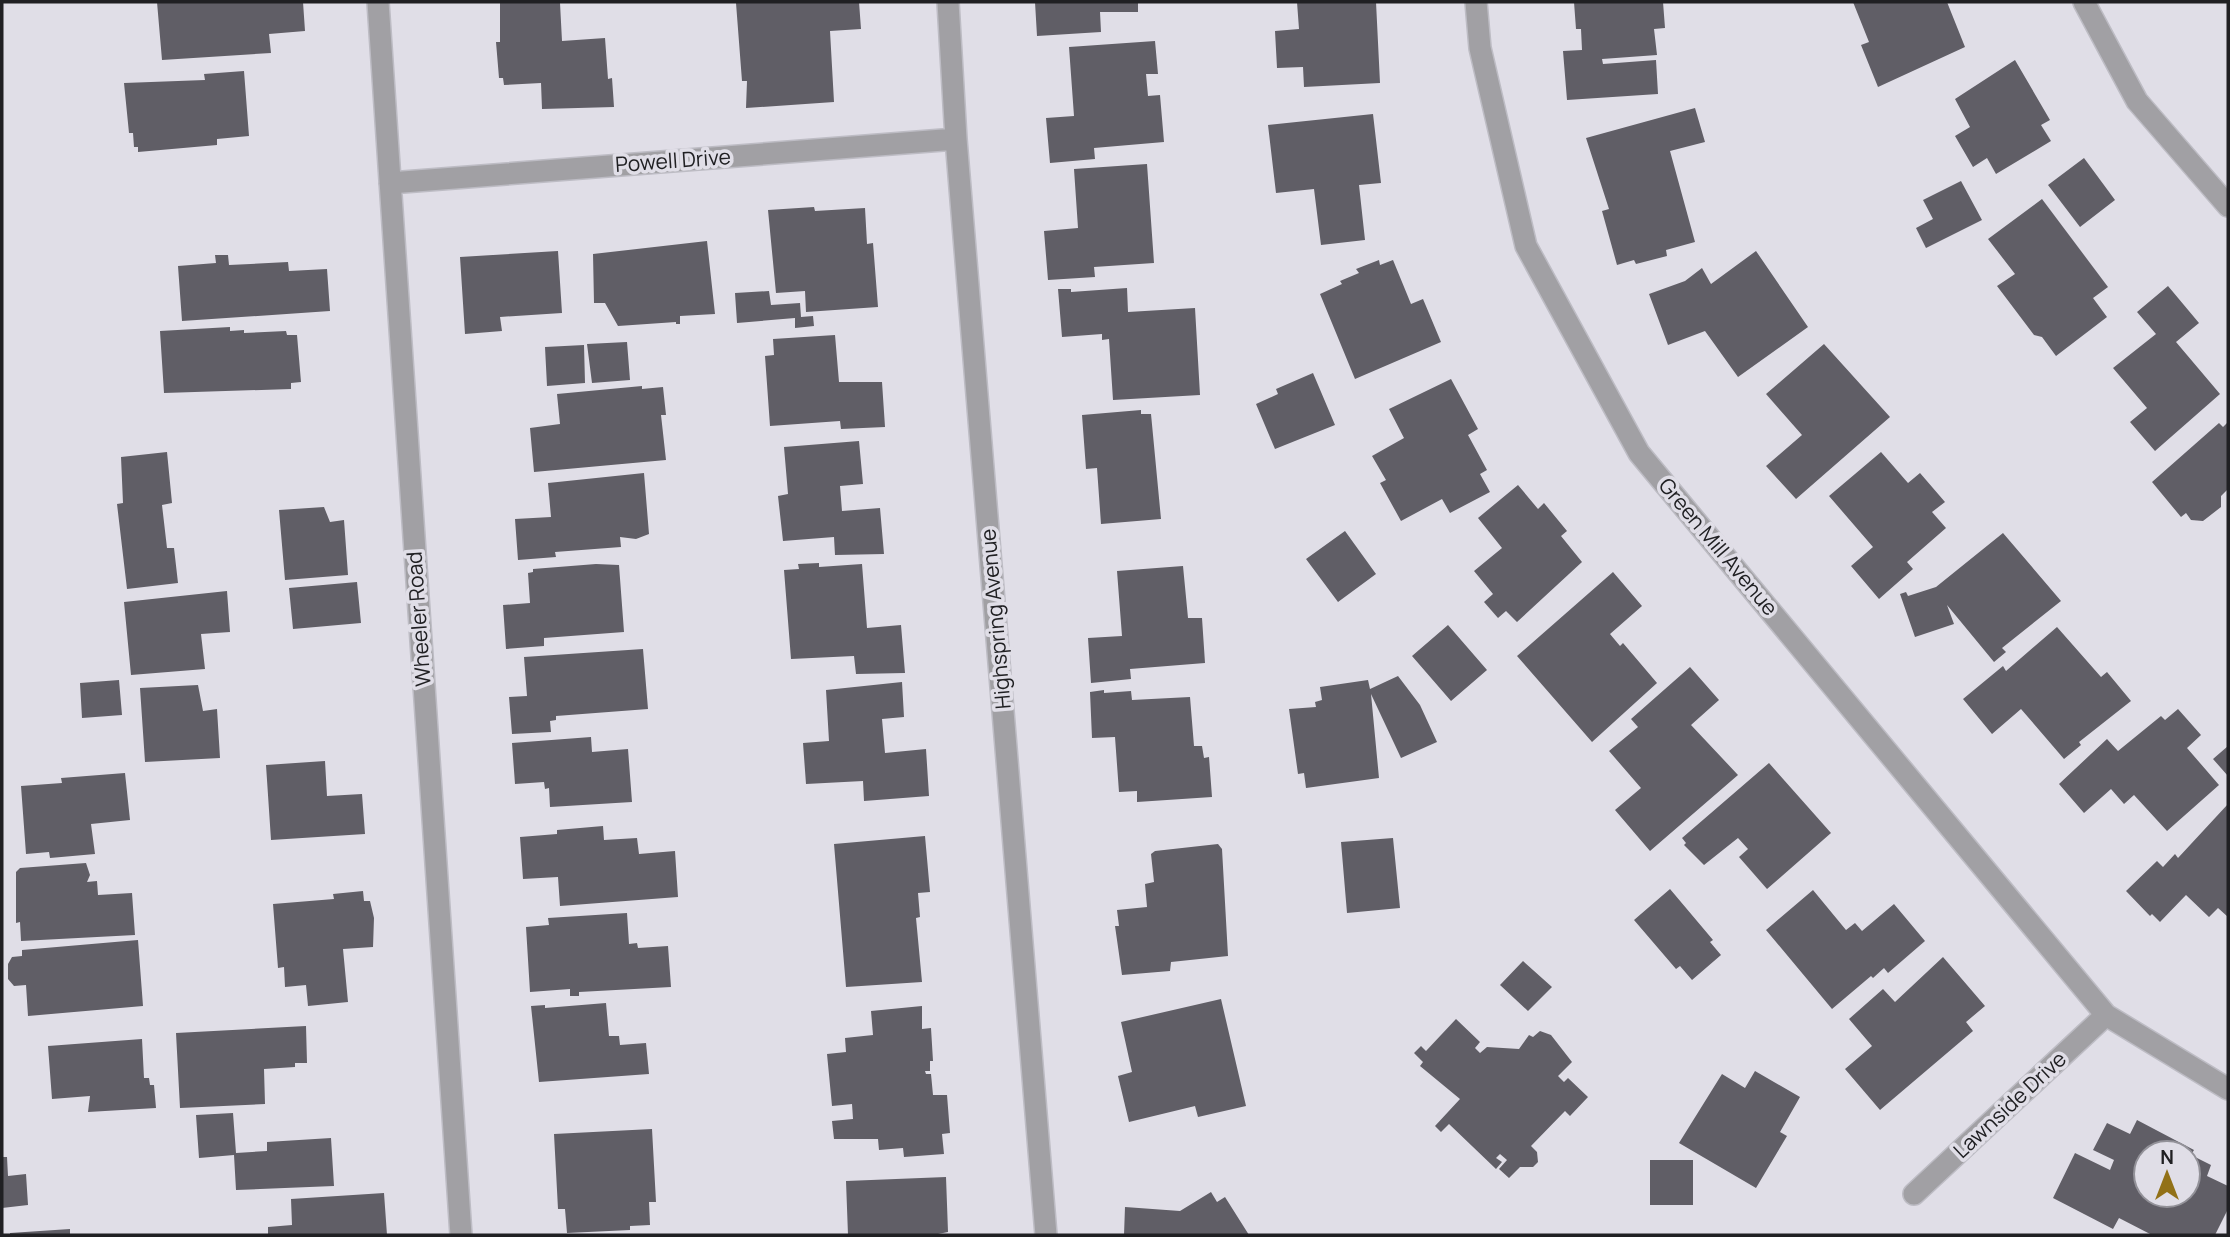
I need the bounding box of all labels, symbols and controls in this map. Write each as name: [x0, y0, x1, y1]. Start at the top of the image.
street label: Powell Drive: [614, 142, 732, 178]
street label: Green Mill Avenue: [1653, 472, 1785, 621]
street label: Highspring Avenue: [973, 528, 1017, 711]
street label: Wheeler Road: [399, 551, 437, 688]
street label: Lawnside Drive: [1947, 1045, 2072, 1164]
north arrow: [2132, 1139, 2202, 1209]
text: N: [2160, 1144, 2174, 1170]

